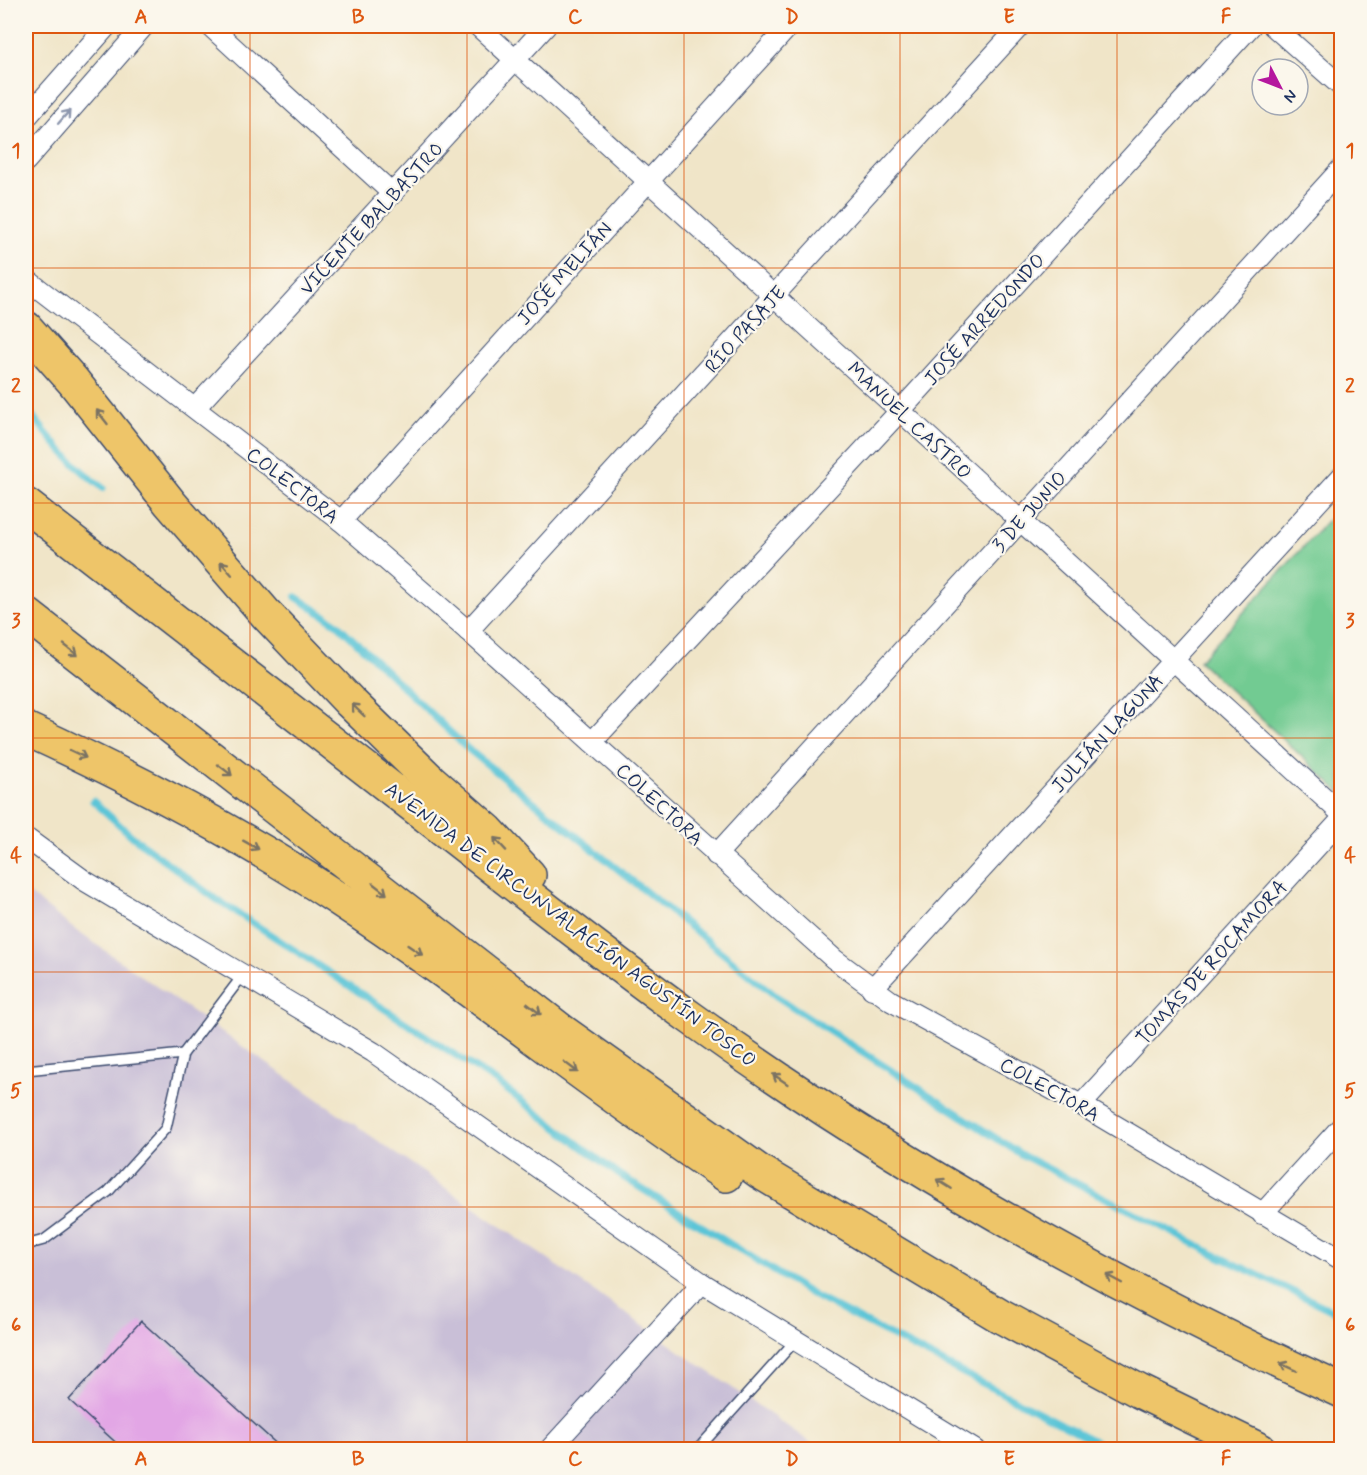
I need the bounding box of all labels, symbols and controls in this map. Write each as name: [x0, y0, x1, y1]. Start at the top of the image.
text: A: [134, 4, 148, 31]
text: B: [352, 4, 365, 31]
text: C: [568, 4, 583, 31]
text: D: [785, 4, 799, 31]
text: E: [1003, 4, 1015, 31]
text: F: [1221, 4, 1232, 31]
north arrow: [1250, 57, 1310, 117]
text: N: [1279, 85, 1301, 107]
one-way arrow: [57, 110, 71, 125]
street label: VICENTE BALBASTRO: [294, 137, 450, 301]
text: 1: [12, 138, 20, 165]
text: 1: [1346, 138, 1354, 165]
street label: JOSÉ MELIÁN: [511, 217, 619, 331]
street label: JOSÉ ARREDONDO: [918, 248, 1052, 392]
street label: RÍO PASAJE: [699, 280, 793, 380]
street label: MANUEL CASTRO: [841, 356, 977, 486]
text: 2: [11, 373, 21, 400]
text: 2: [1345, 373, 1355, 400]
one-way arrow: [96, 409, 109, 425]
street label: COLECTORA: [240, 441, 344, 531]
street label: 3 DE JUNIO: [986, 466, 1074, 558]
one-way arrow: [219, 561, 233, 576]
text: 3: [11, 608, 21, 635]
text: 3: [1345, 608, 1355, 635]
one-way arrow: [63, 644, 79, 657]
street label: JULIÁN LAGUNA: [1046, 668, 1171, 800]
one-way arrow: [351, 703, 366, 718]
one-way arrow: [69, 749, 87, 761]
street label: COLECTORA: [609, 758, 709, 853]
one-way arrow: [217, 764, 233, 777]
street label: AVENIDA DE CIRCUNVALACIÓN AGUSTÍN TOSCO: [379, 776, 762, 1074]
one-way arrow: [493, 837, 507, 852]
one-way arrow: [242, 839, 259, 851]
text: 4: [10, 843, 22, 870]
text: 4: [1344, 843, 1356, 870]
street label: TOMÁS DE ROCAMORA: [1130, 874, 1294, 1052]
one-way arrow: [371, 883, 387, 896]
one-way arrow: [406, 945, 423, 957]
one-way arrow: [525, 1002, 541, 1015]
street label: COLECTORA: [994, 1052, 1104, 1129]
one-way arrow: [563, 1061, 579, 1073]
one-way arrow: [772, 1073, 789, 1085]
text: 5: [10, 1078, 22, 1105]
text: 5: [1344, 1078, 1356, 1105]
one-way arrow: [936, 1177, 953, 1189]
one-way arrow: [1105, 1273, 1123, 1285]
text: 6: [11, 1312, 21, 1339]
text: 6: [1345, 1312, 1355, 1339]
one-way arrow: [1280, 1361, 1298, 1372]
text: A: [134, 1446, 148, 1473]
text: B: [352, 1446, 365, 1473]
text: C: [568, 1446, 583, 1473]
text: D: [785, 1446, 799, 1473]
text: E: [1003, 1446, 1015, 1473]
text: F: [1221, 1446, 1232, 1473]

